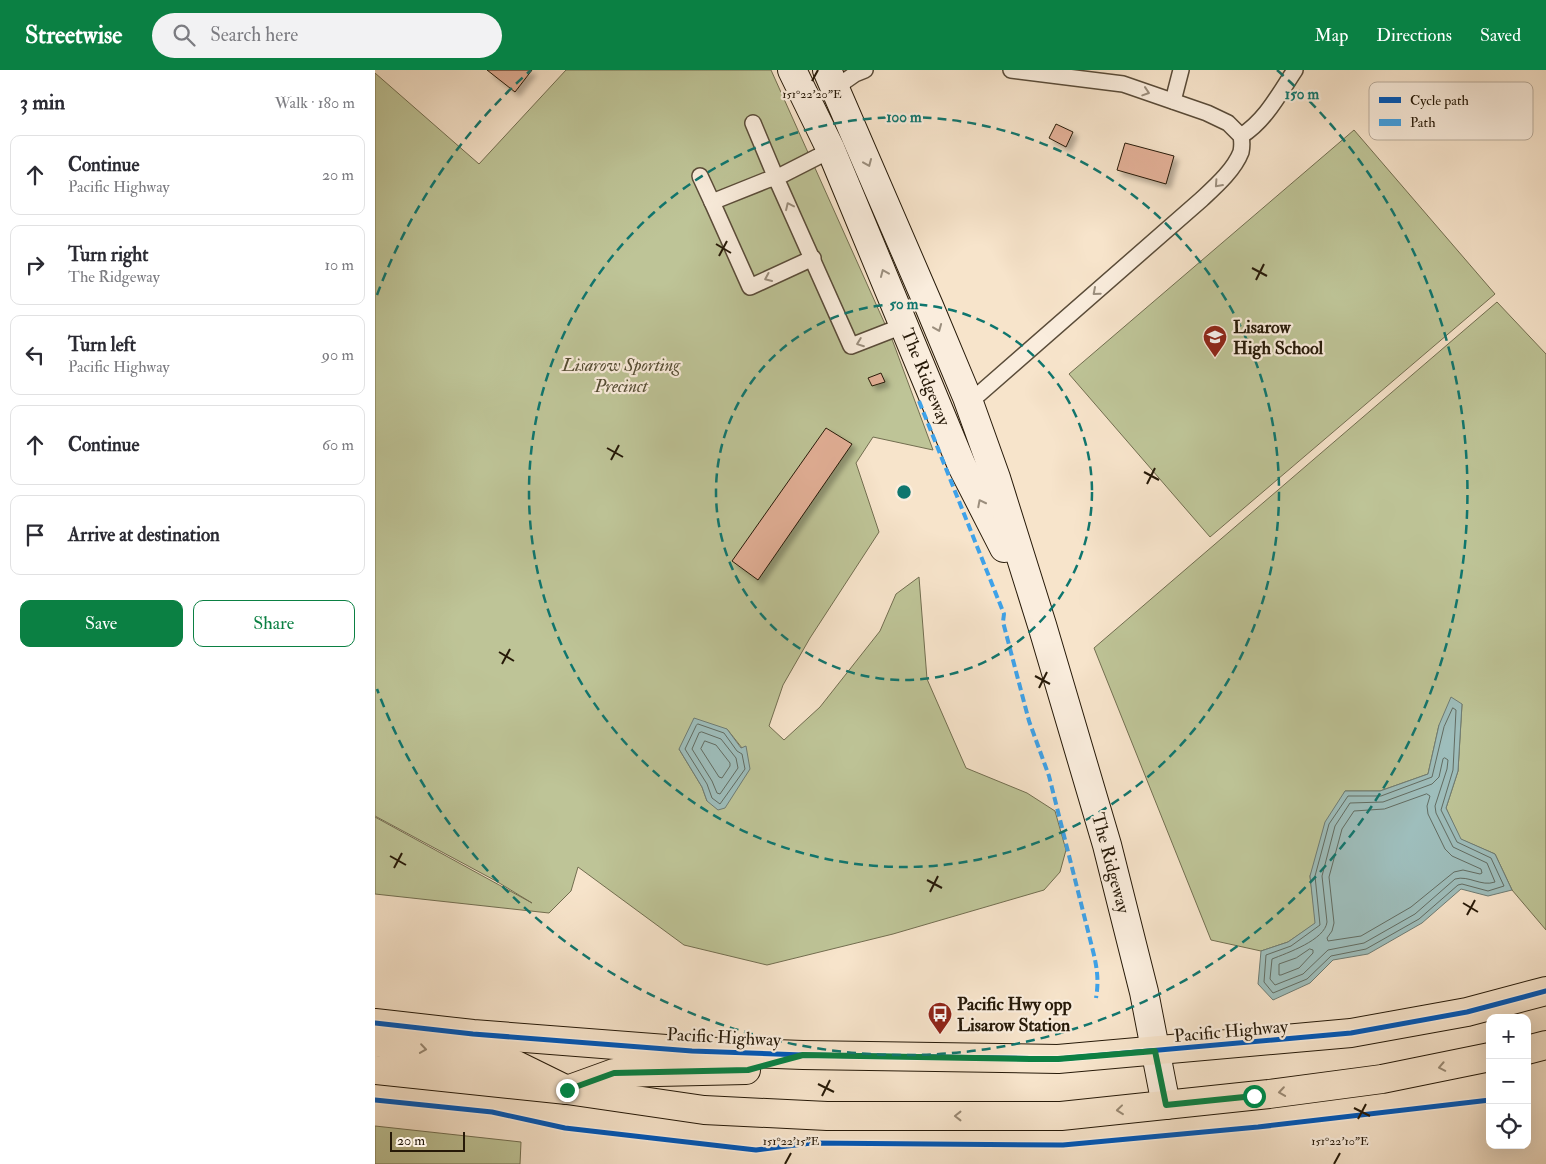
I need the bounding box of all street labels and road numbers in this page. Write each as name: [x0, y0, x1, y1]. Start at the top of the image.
street label: The Ridgeway: [896, 325, 956, 430]
street label: The Ridgeway: [1086, 810, 1135, 917]
street label: Pacific Highway: [1173, 1015, 1290, 1048]
street label: Pacific Highway: [666, 1023, 783, 1052]

